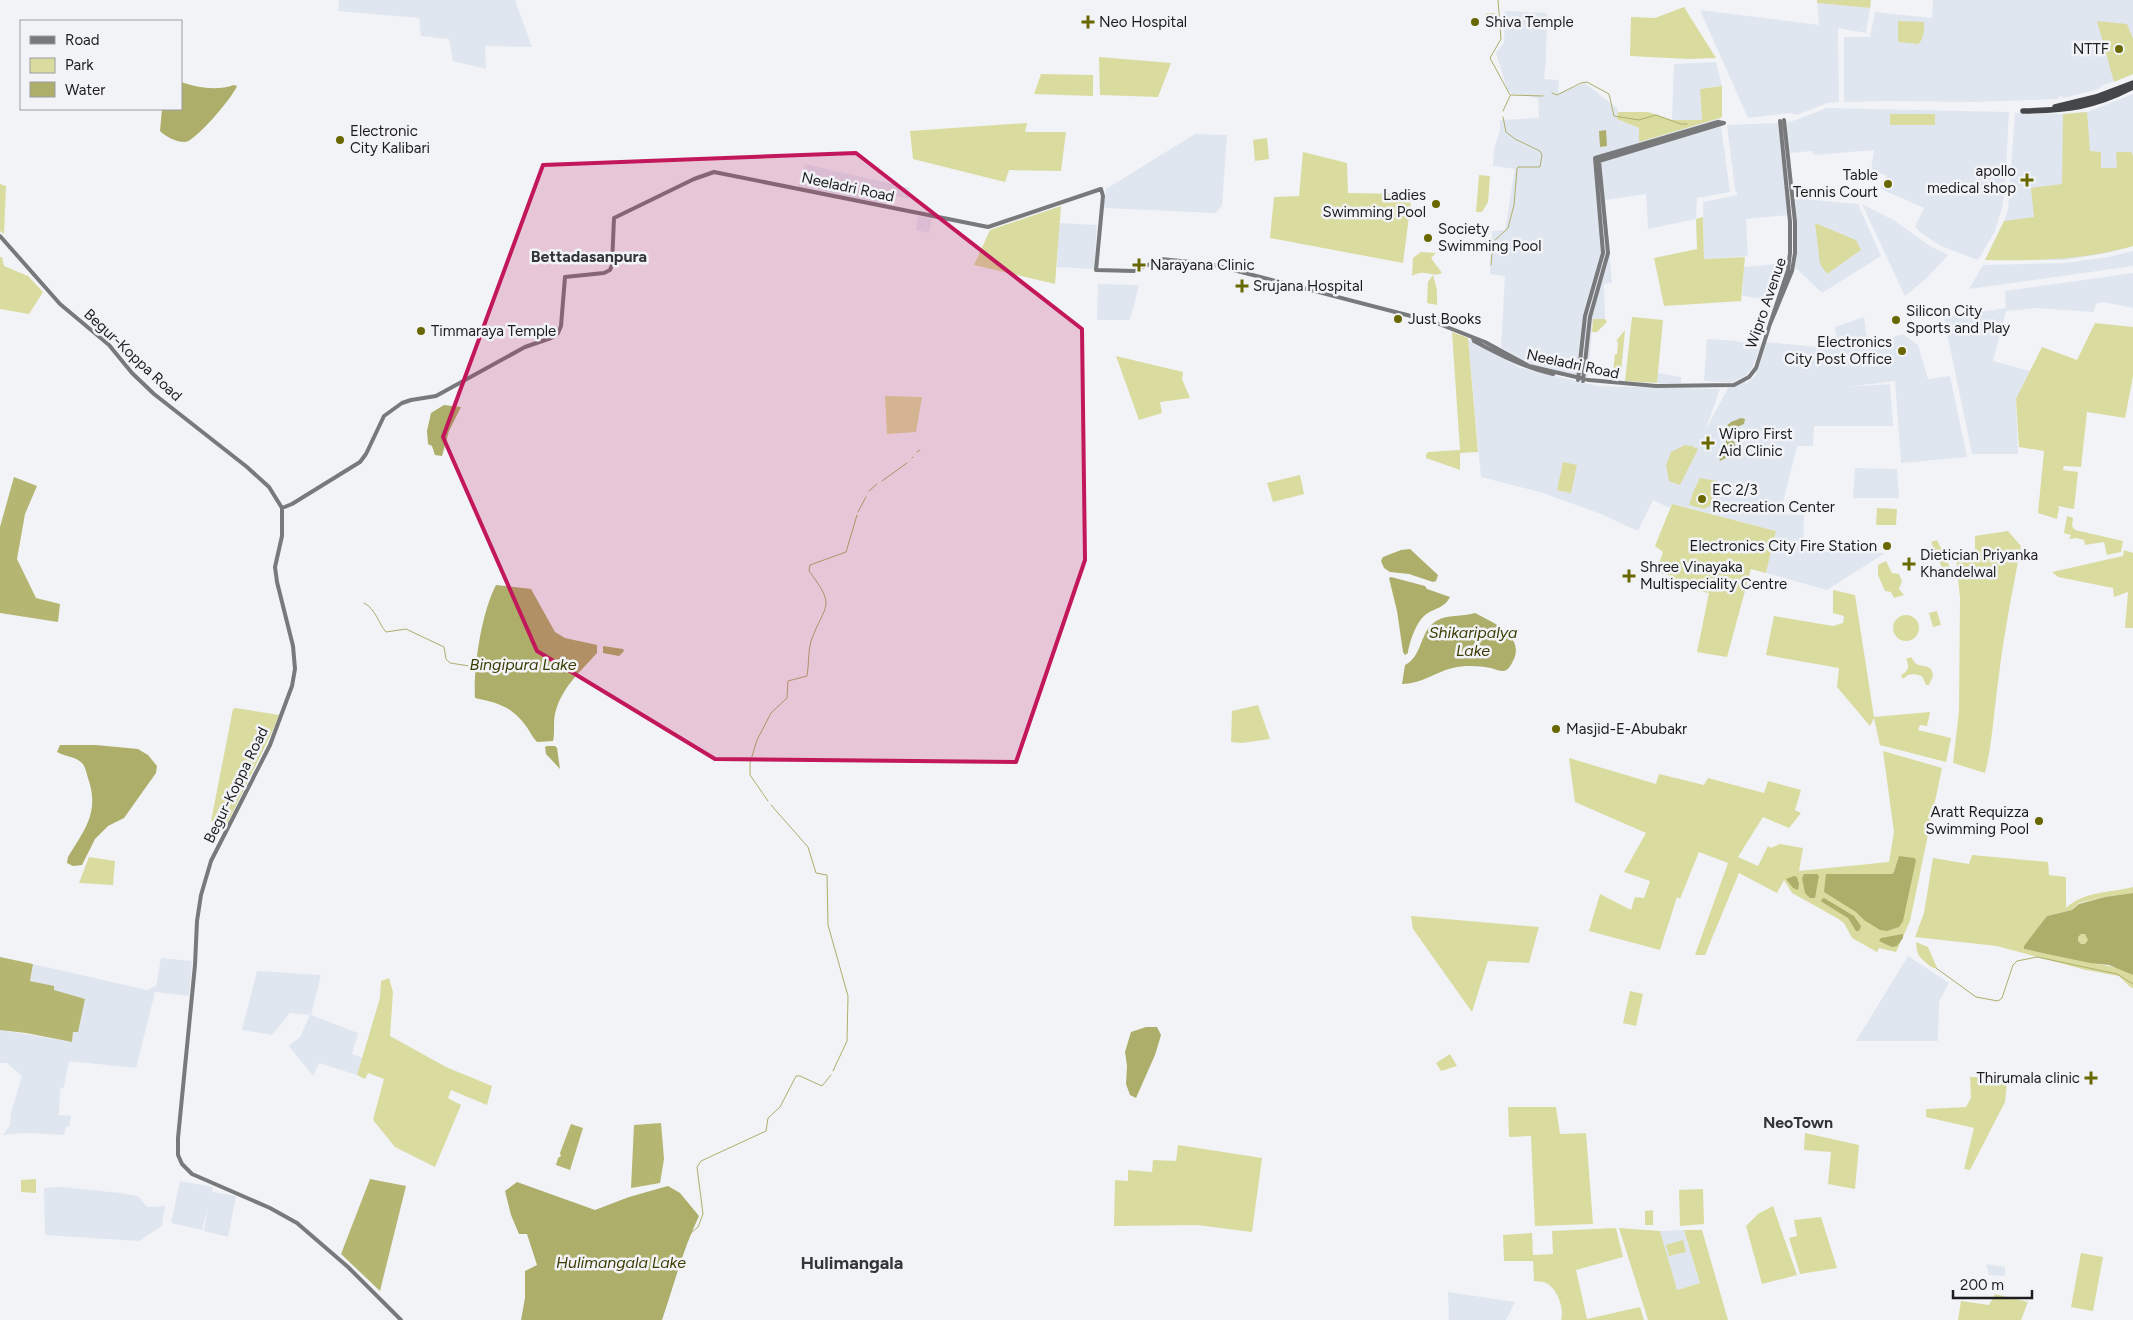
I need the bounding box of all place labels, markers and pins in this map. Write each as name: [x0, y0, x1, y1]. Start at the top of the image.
place label: Neo Hospital: [1099, 13, 1187, 31]
place label: Shiva Temple: [1485, 13, 1574, 31]
marker: Neo Hospital: [1081, 15, 1095, 29]
marker: Shiva Temple: [1469, 16, 1481, 28]
place label: NTTF: [2073, 40, 2109, 58]
marker: NTTF: [2113, 43, 2125, 55]
place label: Electronic City Kalibari: [350, 122, 430, 157]
marker: Electronic City Kalibari: [334, 134, 346, 146]
place label: apollo medical shop: [1927, 162, 2016, 197]
place label: Table Tennis Court: [1793, 166, 1878, 201]
marker: apollo medical shop: [2020, 173, 2034, 187]
marker: Table Tennis Court: [1882, 178, 1894, 190]
place label: Ladies Swimming Pool: [1322, 186, 1426, 221]
marker: Ladies Swimming Pool: [1430, 198, 1442, 210]
place label: Society Swimming Pool: [1438, 220, 1542, 255]
marker: Society Swimming Pool: [1422, 232, 1434, 244]
place label: Narayana Clinic: [1150, 256, 1255, 274]
marker: Narayana Clinic: [1132, 258, 1146, 272]
place label: Srujana Hospital: [1253, 277, 1363, 295]
marker: Srujana Hospital: [1235, 279, 1249, 293]
place label: Silicon City Sports and Play: [1906, 302, 2010, 337]
place label: Just Books: [1408, 310, 1481, 328]
marker: Just Books: [1392, 313, 1404, 325]
marker: Silicon City Sports and Play: [1890, 314, 1902, 326]
place label: Timmaraya Temple: [431, 322, 556, 340]
marker: Timmaraya Temple: [415, 325, 427, 337]
place label: Electronics City Post Office: [1784, 333, 1892, 368]
marker: Electronics City Post Office: [1896, 345, 1908, 357]
place label: Wipro First Aid Clinic: [1719, 425, 1793, 460]
marker: Wipro First Aid Clinic: [1701, 436, 1715, 450]
place label: EC 2/3 Recreation Center: [1712, 481, 1835, 516]
marker: EC 2/3 Recreation Center: [1696, 493, 1708, 505]
place label: Electronics City Fire Station: [1690, 537, 1877, 555]
marker: Electronics City Fire Station: [1881, 540, 1893, 552]
place label: Dietician Priyanka Khandelwal: [1920, 546, 2038, 581]
marker: Dietician Priyanka Khandelwal: [1902, 557, 1916, 571]
place label: Shree Vinayaka Multispeciality Centre: [1640, 558, 1787, 593]
marker: Shree Vinayaka Multispeciality Centre: [1622, 569, 1636, 583]
place label: Masjid-E-Abubakr: [1566, 720, 1687, 738]
marker: Masjid-E-Abubakr: [1550, 723, 1562, 735]
place label: Aratt Requizza Swimming Pool: [1925, 803, 2029, 838]
marker: Aratt Requizza Swimming Pool: [2033, 815, 2045, 827]
place label: Thirumala clinic: [1976, 1069, 2080, 1087]
marker: Thirumala clinic: [2084, 1071, 2098, 1085]

